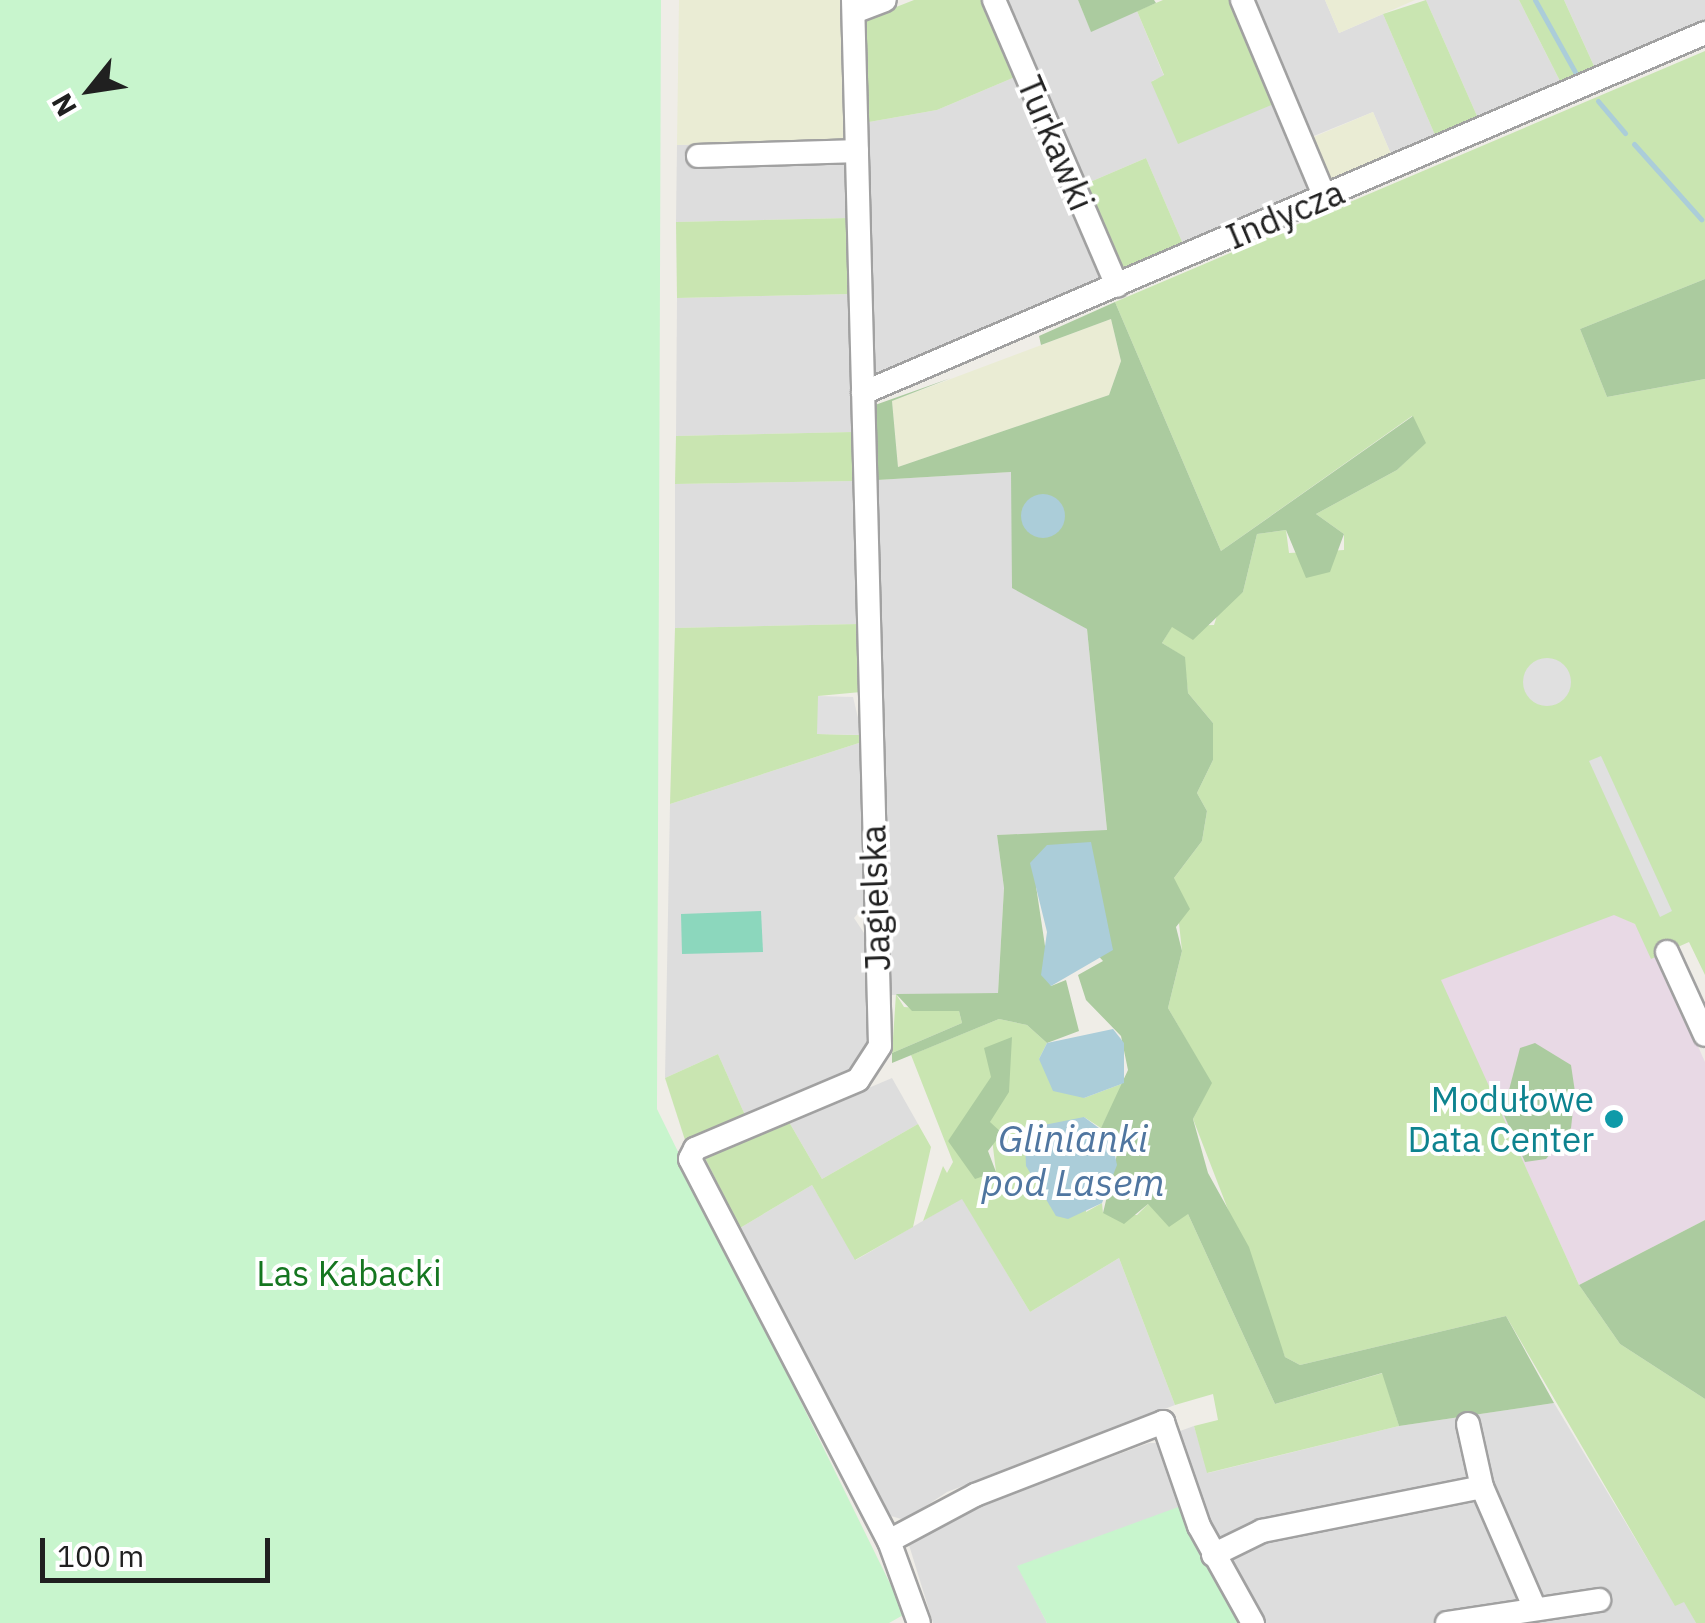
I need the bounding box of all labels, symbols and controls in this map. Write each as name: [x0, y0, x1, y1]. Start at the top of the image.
north arrow: [40, 40, 140, 140]
street label: Turkawki: [1009, 69, 1103, 217]
text: N: [42, 87, 85, 123]
street label: Indycza: [1220, 170, 1350, 258]
street label: Jagielska: [851, 824, 899, 972]
place label: Modułowe Data Center: [1408, 1078, 1594, 1160]
marker: Modułowe Data Center: [1603, 1108, 1625, 1130]
water label: Glinianki pod Lasem: [981, 1115, 1165, 1204]
park label: Las Kabacki: [256, 1252, 442, 1294]
scale bar: [45, 1518, 275, 1580]
text: 100 m: [57, 1536, 144, 1575]

